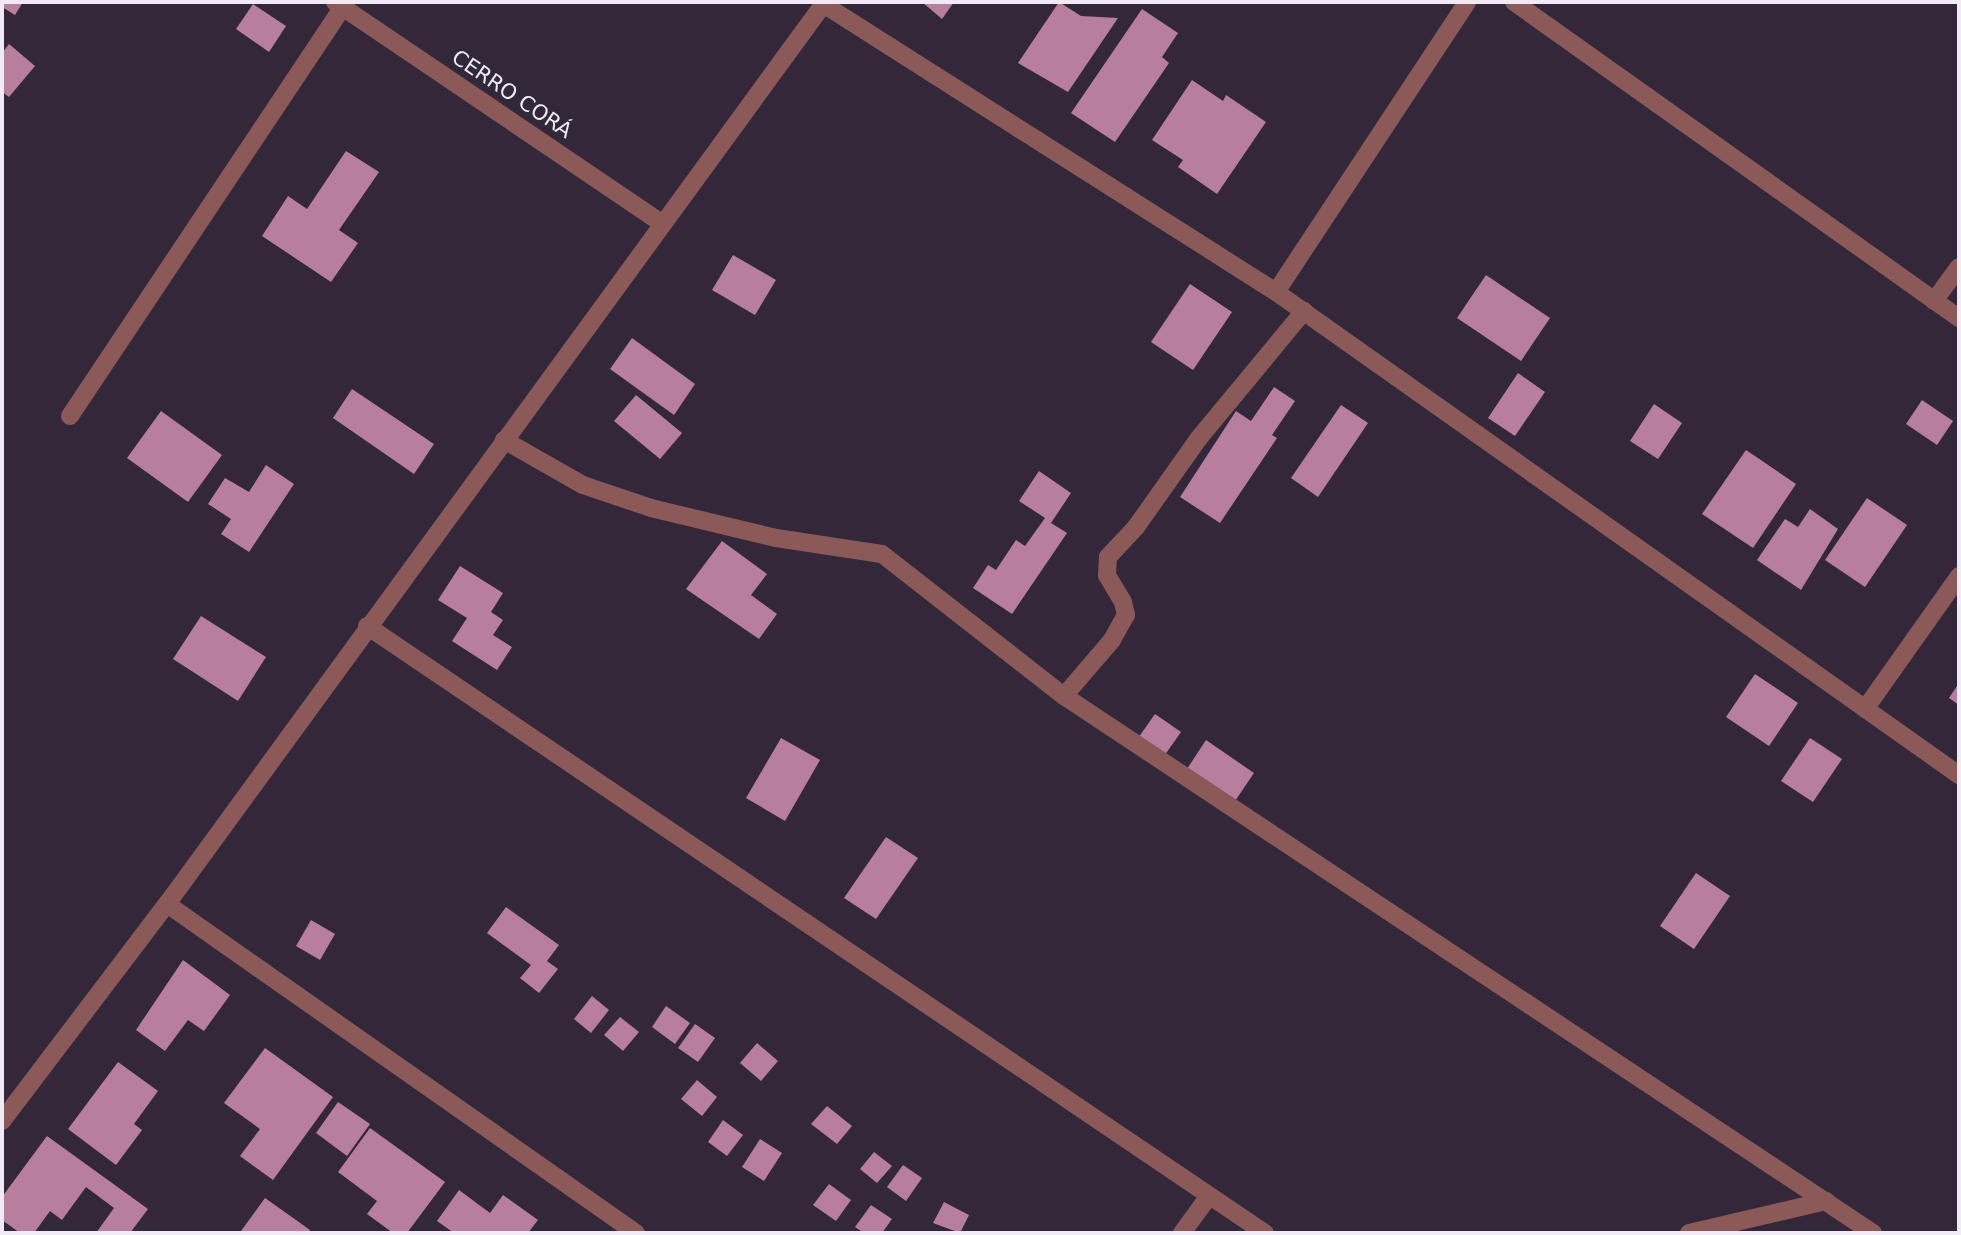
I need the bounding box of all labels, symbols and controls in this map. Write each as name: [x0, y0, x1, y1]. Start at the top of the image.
street label: CERRO CORÁ: [447, 45, 577, 143]

